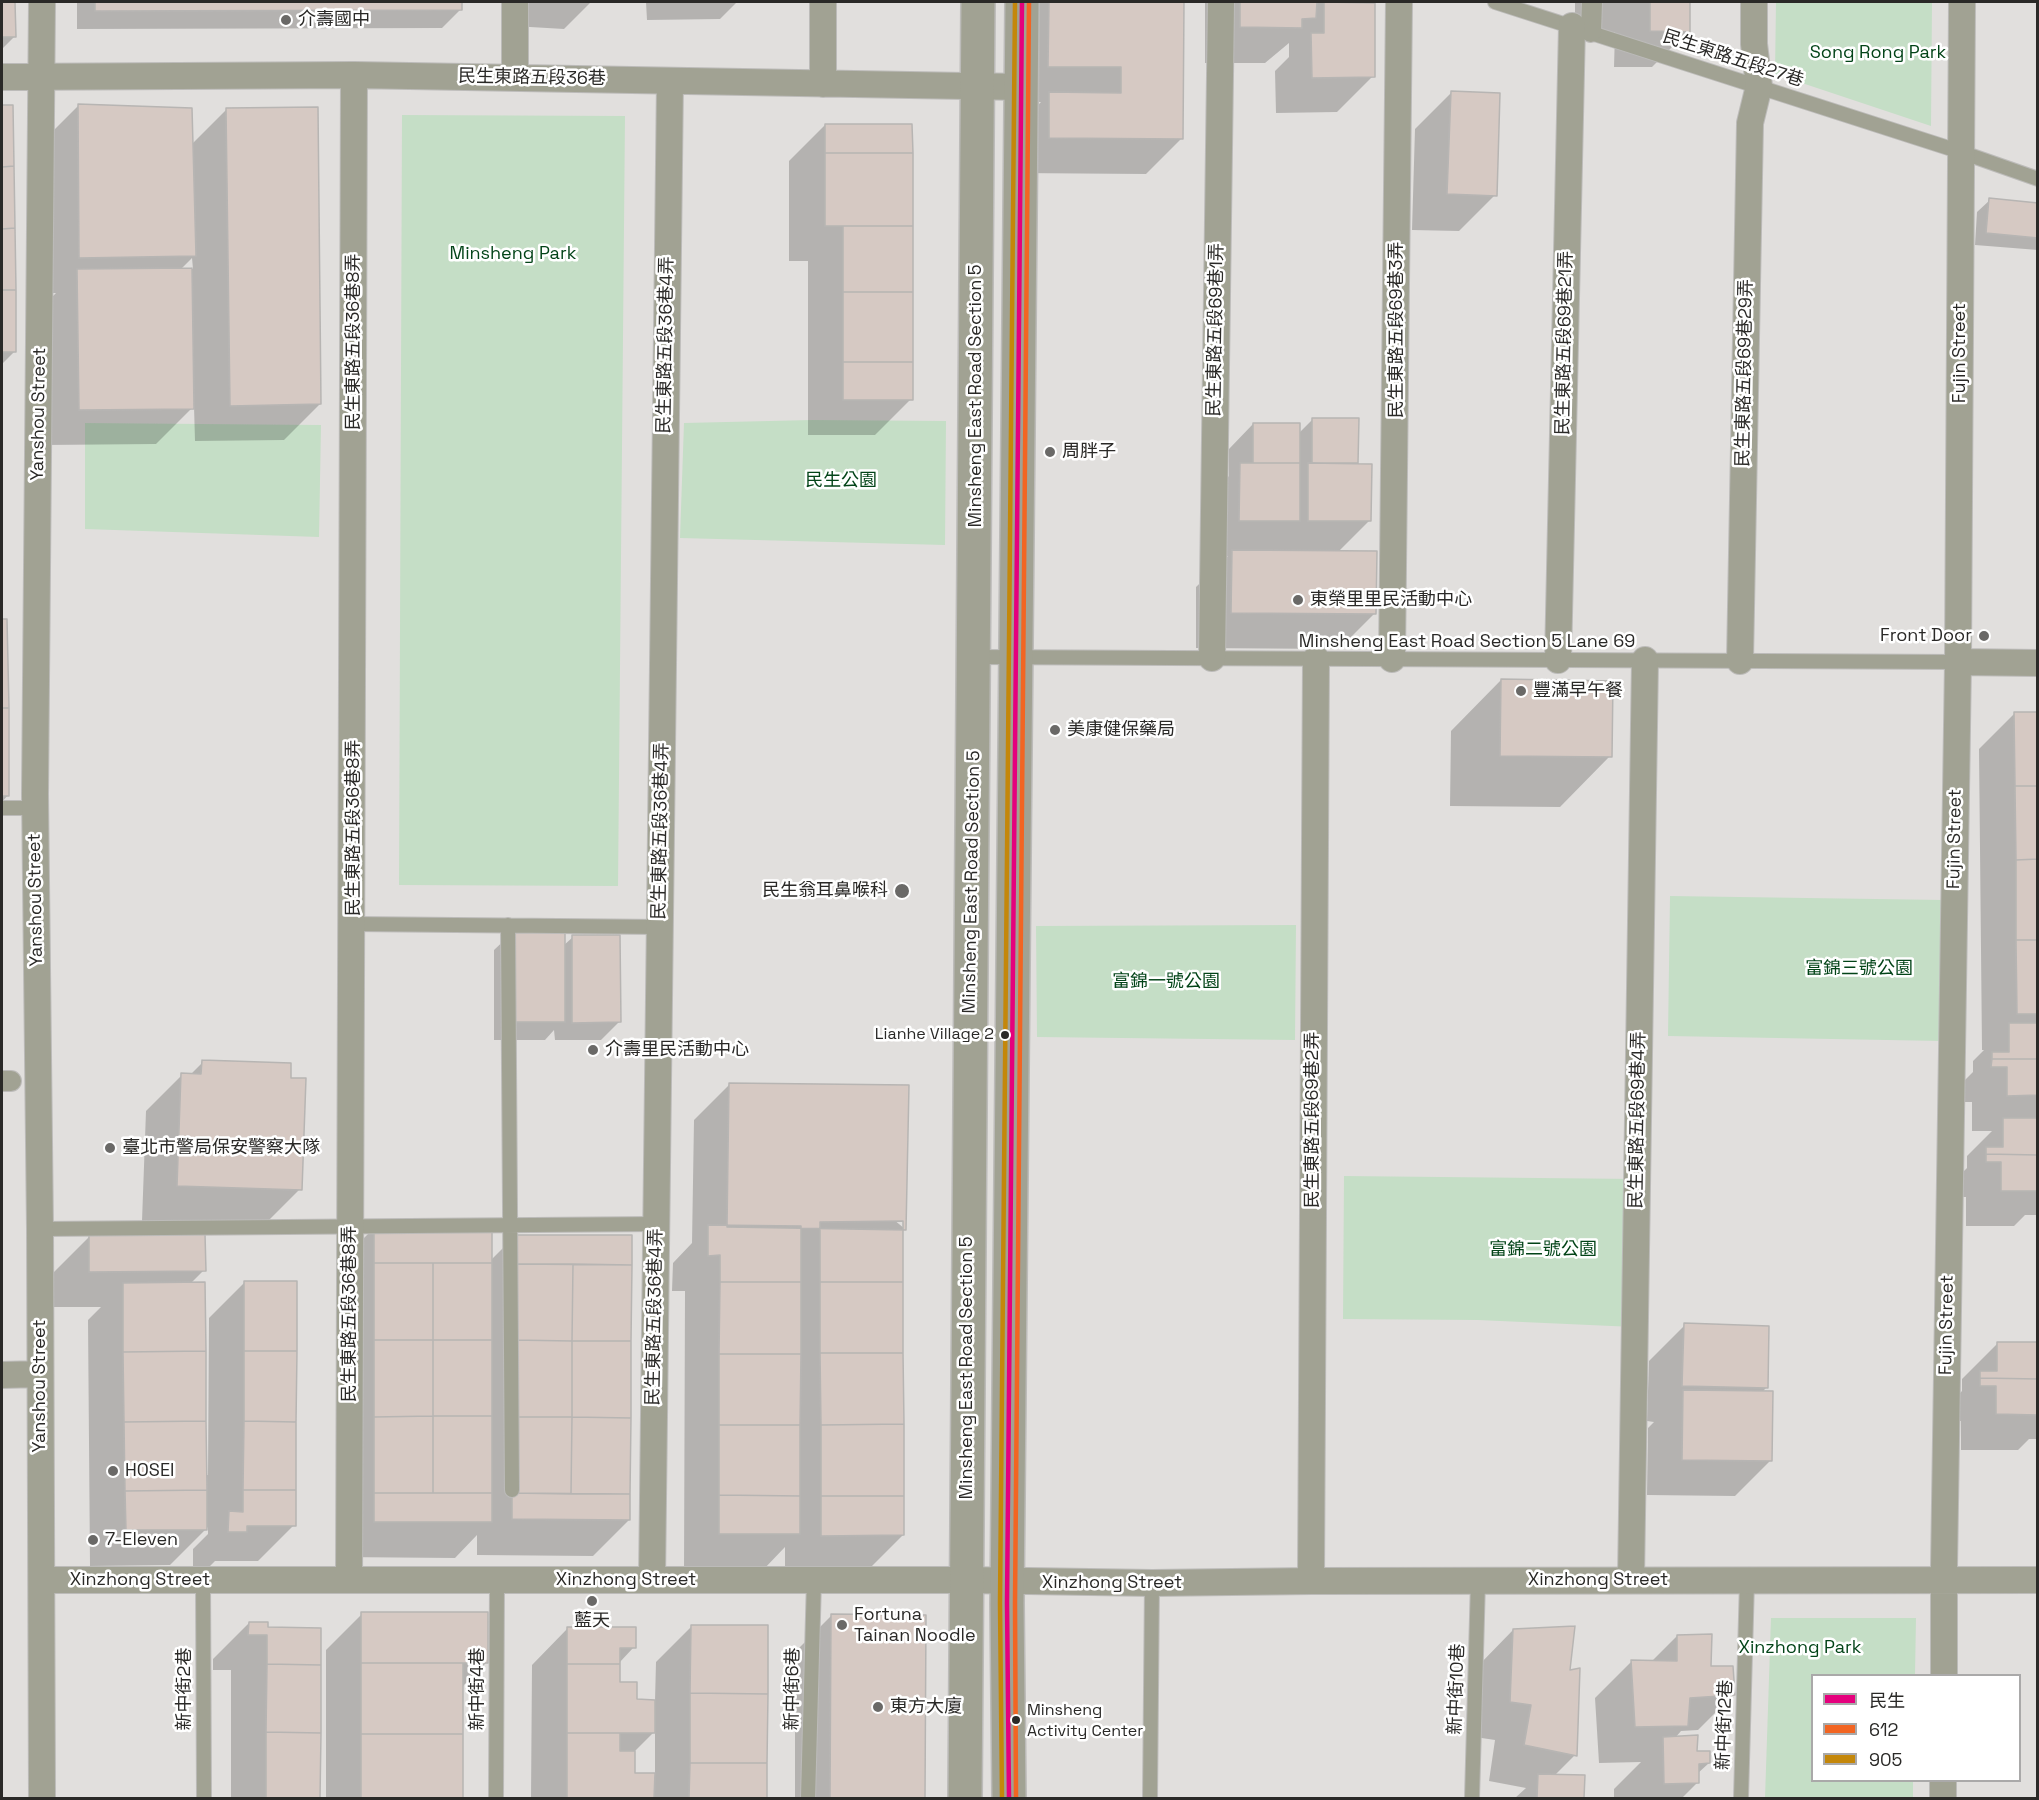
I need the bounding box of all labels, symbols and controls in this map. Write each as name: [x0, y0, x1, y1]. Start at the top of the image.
place label: 介壽國中: [298, 9, 370, 31]
marker: 介壽國中: [279, 13, 293, 27]
street label: 民生東路五段27巷: [1660, 26, 1806, 92]
park label: Song Rong Park: [1810, 42, 1946, 64]
street label: 民生東路五段36巷: [458, 66, 606, 90]
street label: 民生東路五段69巷3弄: [1386, 242, 1408, 418]
park label: Minsheng Park: [450, 243, 576, 265]
street label: 民生東路五段69巷1弄: [1204, 243, 1228, 417]
street label: 民生東路五段69巷21弄: [1553, 251, 1577, 435]
street label: 民生東路五段36巷8弄: [343, 253, 365, 431]
street label: 民生東路五段36巷4弄: [654, 256, 678, 434]
street label: Minsheng East Road Section 5: [965, 264, 987, 528]
street label: 民生東路五段69巷29弄: [1733, 279, 1757, 467]
street label: Fujin Street: [1949, 303, 1971, 403]
street label: Yanshou Street: [27, 347, 51, 481]
place label: 周胖子: [1062, 441, 1116, 463]
marker: 周胖子: [1043, 445, 1057, 459]
park label: 民生公園: [805, 470, 877, 492]
place label: 東榮里里民活動中心: [1310, 589, 1472, 611]
marker: 東榮里里民活動中心: [1291, 593, 1305, 607]
place label: Front Door: [1880, 625, 1972, 647]
marker: Front Door: [1977, 629, 1991, 643]
street label: Minsheng East Road Section 5 Lane 69: [1299, 631, 1635, 653]
place label: 豐滿早午餐: [1533, 680, 1623, 702]
marker: 豐滿早午餐: [1514, 684, 1528, 698]
place label: 美康健保藥局: [1067, 719, 1175, 741]
marker: 美康健保藥局: [1048, 723, 1062, 737]
street label: 民生東路五段36巷8弄: [343, 739, 365, 917]
street label: 民生東路五段36巷4弄: [649, 742, 673, 920]
street label: Minsheng East Road Section 5: [959, 750, 985, 1014]
street label: Fujin Street: [1943, 789, 1967, 889]
street label: Yanshou Street: [24, 833, 48, 967]
place label: 民生翁耳鼻喉科: [762, 880, 888, 902]
marker: 民生翁耳鼻喉科: [893, 882, 911, 900]
park label: 富錦三號公園: [1805, 958, 1913, 980]
park label: 富錦一號公園: [1112, 971, 1220, 993]
place label: Lianhe Village 2: [875, 1025, 994, 1045]
marker: Lianhe Village 2: [999, 1029, 1011, 1041]
street label: 民生東路五段69巷4弄: [1626, 1031, 1650, 1209]
street label: 民生東路五段69巷2弄: [1302, 1032, 1324, 1208]
place label: 介壽里民活動中心: [605, 1039, 749, 1061]
marker: 介壽里民活動中心: [586, 1043, 600, 1057]
place label: 臺北市警局保安警察大隊: [122, 1137, 320, 1159]
marker: 臺北市警局保安警察大隊: [103, 1141, 117, 1155]
street label: 民生東路五段36巷8弄: [339, 1225, 361, 1403]
street label: 民生東路五段36巷4弄: [643, 1228, 667, 1406]
street label: Minsheng East Road Section 5: [956, 1236, 978, 1500]
park label: 富錦二號公園: [1489, 1239, 1597, 1261]
street label: Fujin Street: [1935, 1275, 1959, 1375]
street label: Yanshou Street: [29, 1319, 51, 1453]
place label: HOSEI: [125, 1460, 174, 1482]
marker: HOSEI: [106, 1464, 120, 1478]
place label: 7-Eleven: [105, 1529, 178, 1551]
marker: 7-Eleven: [86, 1533, 100, 1547]
street label: Xinzhong Street: [70, 1569, 210, 1591]
street label: Xinzhong Street: [556, 1569, 696, 1591]
street label: Xinzhong Street: [1528, 1569, 1668, 1591]
street label: Xinzhong Street: [1042, 1572, 1182, 1594]
marker: 藍天: [585, 1594, 599, 1608]
place label: Fortuna Tainan Noodle: [854, 1604, 976, 1646]
place label: 藍天: [574, 1610, 610, 1632]
marker: Fortuna Tainan Noodle: [835, 1618, 849, 1632]
park label: Xinzhong Park: [1738, 1637, 1862, 1659]
street label: 新中街10巷: [1445, 1643, 1469, 1735]
street label: 新中街4巷: [467, 1647, 489, 1731]
street label: 新中街6巷: [781, 1647, 805, 1731]
street label: 新中街2巷: [174, 1648, 196, 1730]
legend: [1811, 1674, 2021, 1782]
street label: 新中街12巷: [1713, 1679, 1737, 1771]
text: 民生: [1869, 1689, 1905, 1712]
place label: 東方大廈: [890, 1696, 962, 1718]
marker: 東方大廈: [871, 1700, 885, 1714]
place label: Minsheng Activity Center: [1027, 1701, 1143, 1739]
marker: Minsheng Activity Center: [1010, 1714, 1022, 1726]
text: 612: [1869, 1718, 1898, 1741]
text: 905: [1869, 1748, 1902, 1771]

